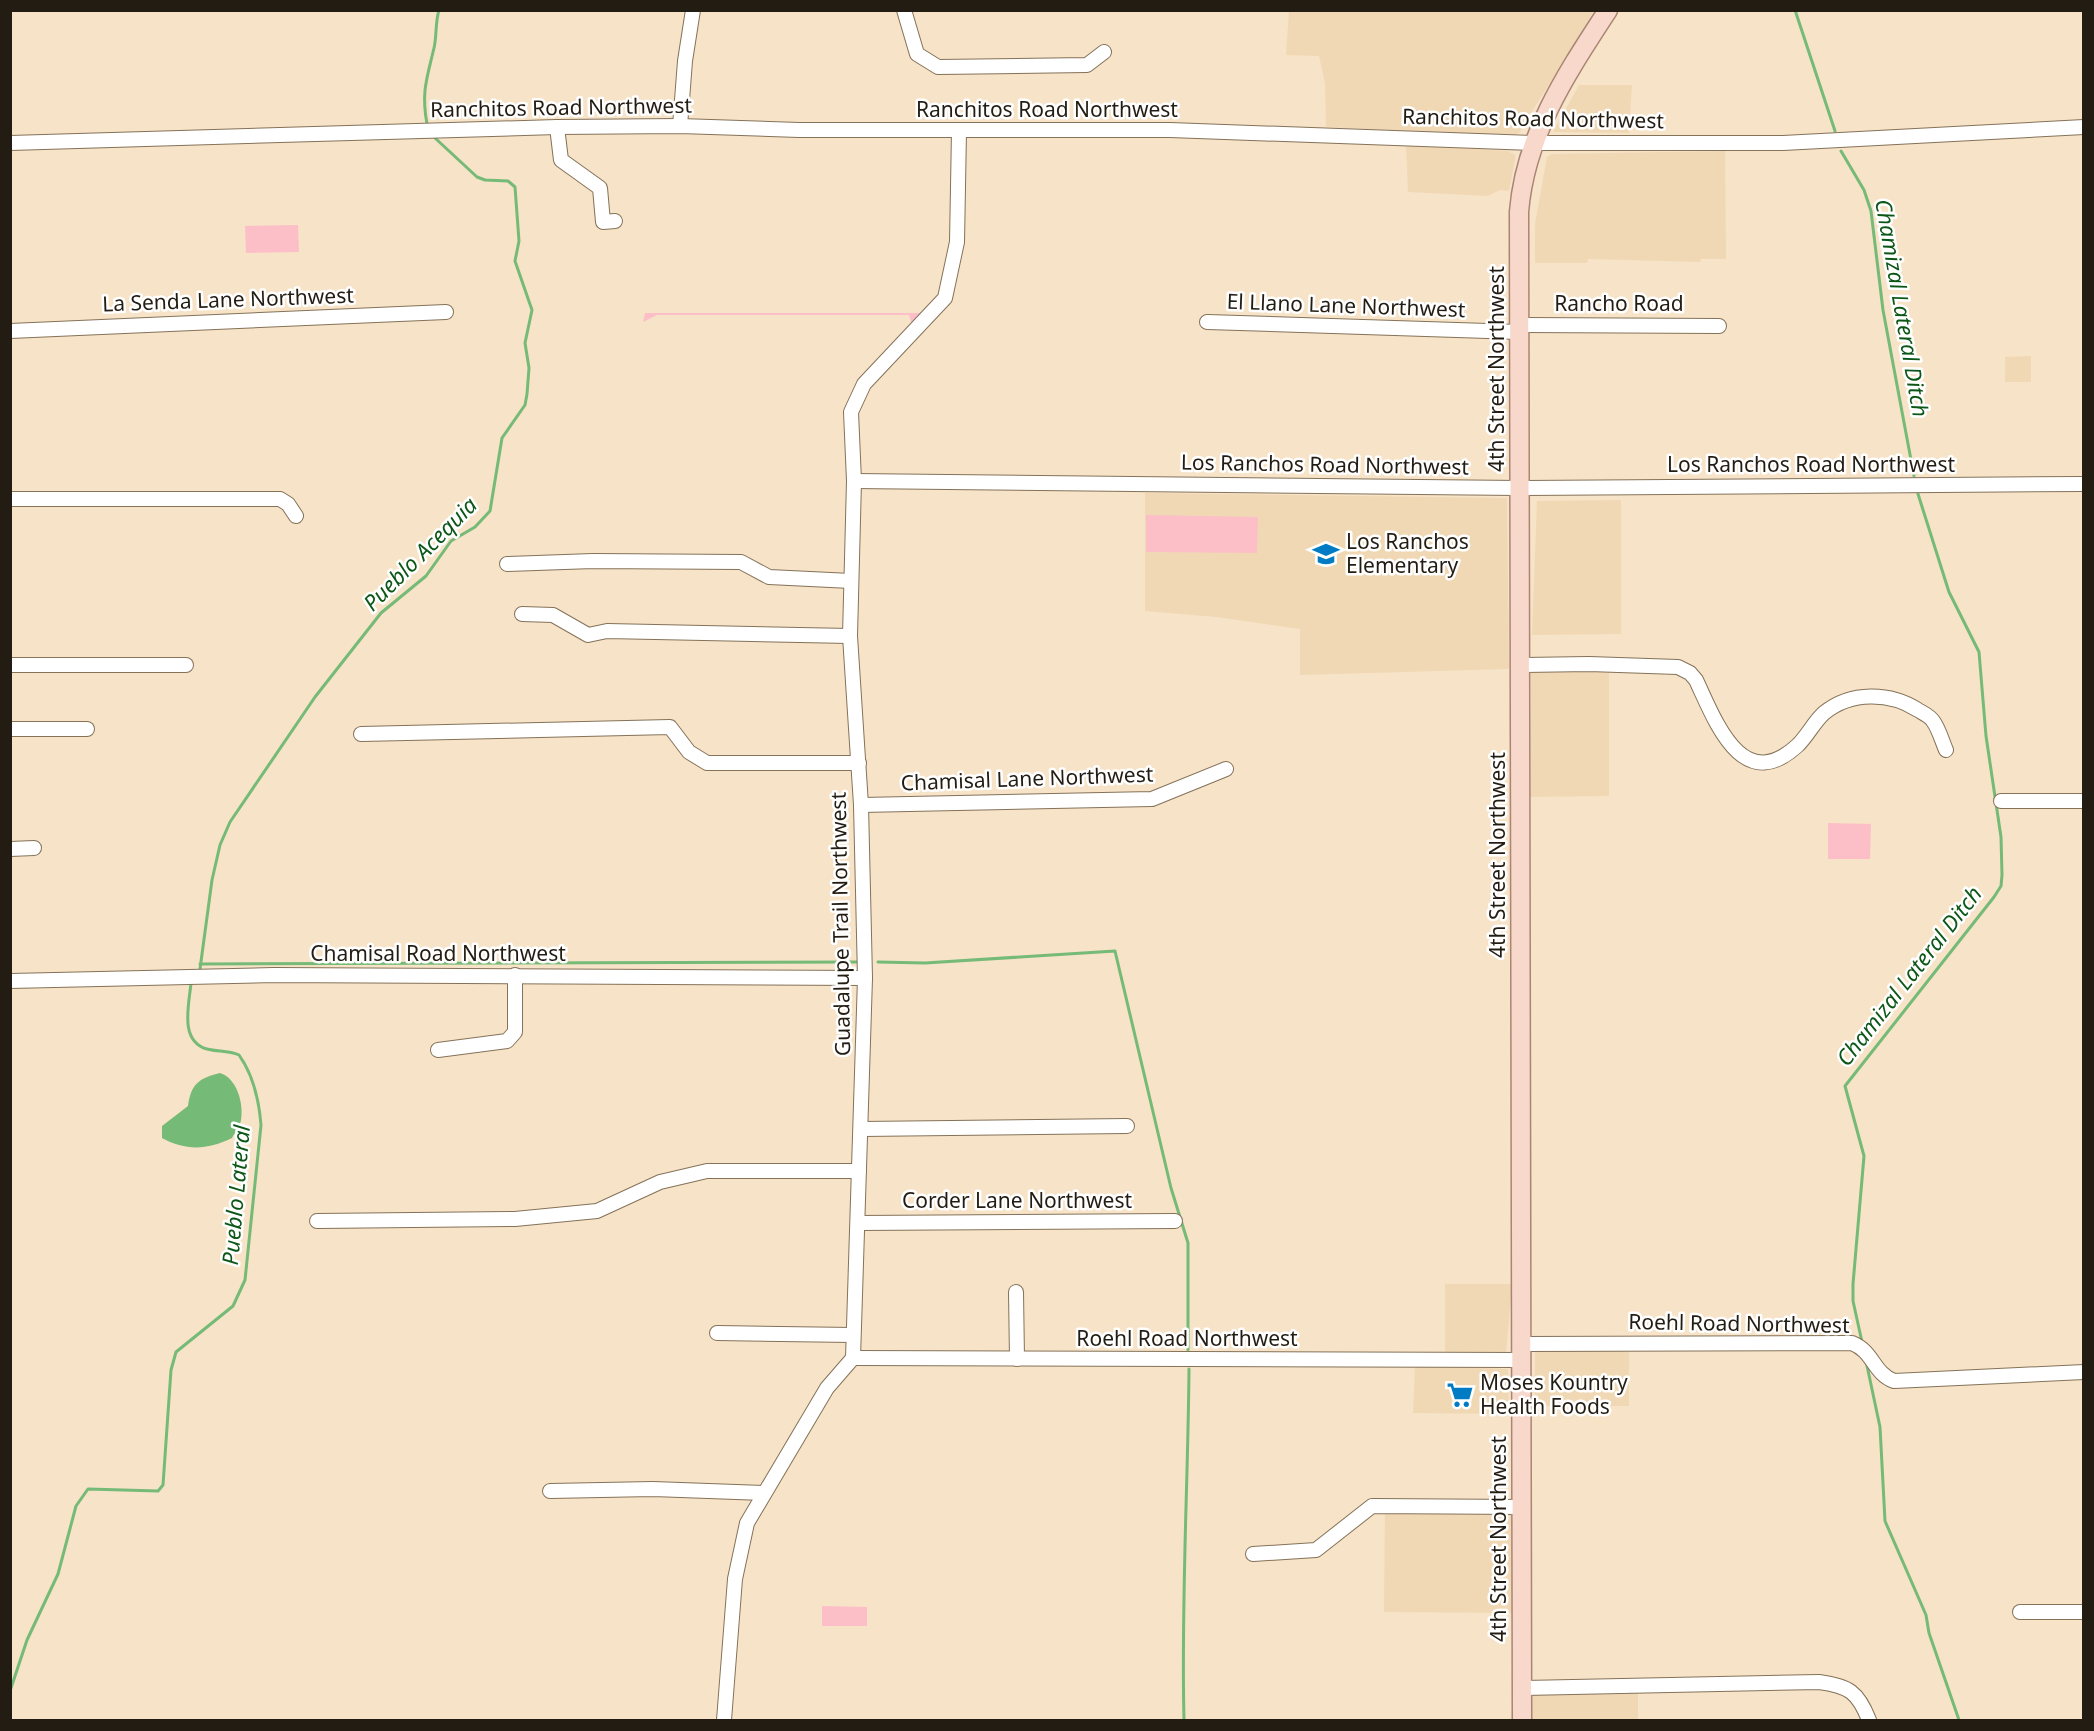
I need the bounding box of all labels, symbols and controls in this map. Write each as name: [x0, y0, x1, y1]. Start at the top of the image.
street label: Ranchitos Road Northwest: [430, 91, 693, 123]
street label: Ranchitos Road Northwest: [916, 95, 1178, 123]
street label: Ranchitos Road Northwest: [1402, 102, 1665, 134]
water label: Chamizal Lateral Ditch: [1869, 197, 1937, 419]
street label: 4th Street Northwest: [1482, 266, 1510, 472]
street label: La Senda Lane Northwest: [102, 281, 355, 317]
street label: El Llano Lane Northwest: [1226, 287, 1466, 323]
street label: Rancho Road: [1554, 289, 1684, 317]
street label: Los Ranchos Road Northwest: [1181, 447, 1470, 481]
street label: Los Ranchos Road Northwest: [1667, 450, 1955, 478]
water label: Pueblo Acequia: [356, 489, 483, 617]
place label: Los Ranchos Elementary: [1346, 527, 1469, 579]
school or university icon: Los Ranchos Elementary: [1311, 539, 1341, 569]
street label: 4th Street Northwest: [1483, 752, 1511, 958]
street label: Chamisal Lane Northwest: [900, 760, 1154, 796]
street label: Guadalupe Trail Northwest: [824, 791, 856, 1056]
water label: Chamizal Lateral Ditch: [1828, 879, 1988, 1072]
street label: Chamisal Road Northwest: [310, 939, 566, 967]
water label: Pueblo Lateral: [214, 1122, 256, 1266]
street label: Corder Lane Northwest: [902, 1186, 1132, 1214]
street label: Roehl Road Northwest: [1628, 1307, 1850, 1339]
street label: Roehl Road Northwest: [1076, 1324, 1298, 1352]
place label: Moses Kountry Health Foods: [1480, 1368, 1628, 1420]
supermarket icon: Moses Kountry Health Foods: [1445, 1380, 1475, 1410]
street label: 4th Street Northwest: [1484, 1436, 1512, 1642]

